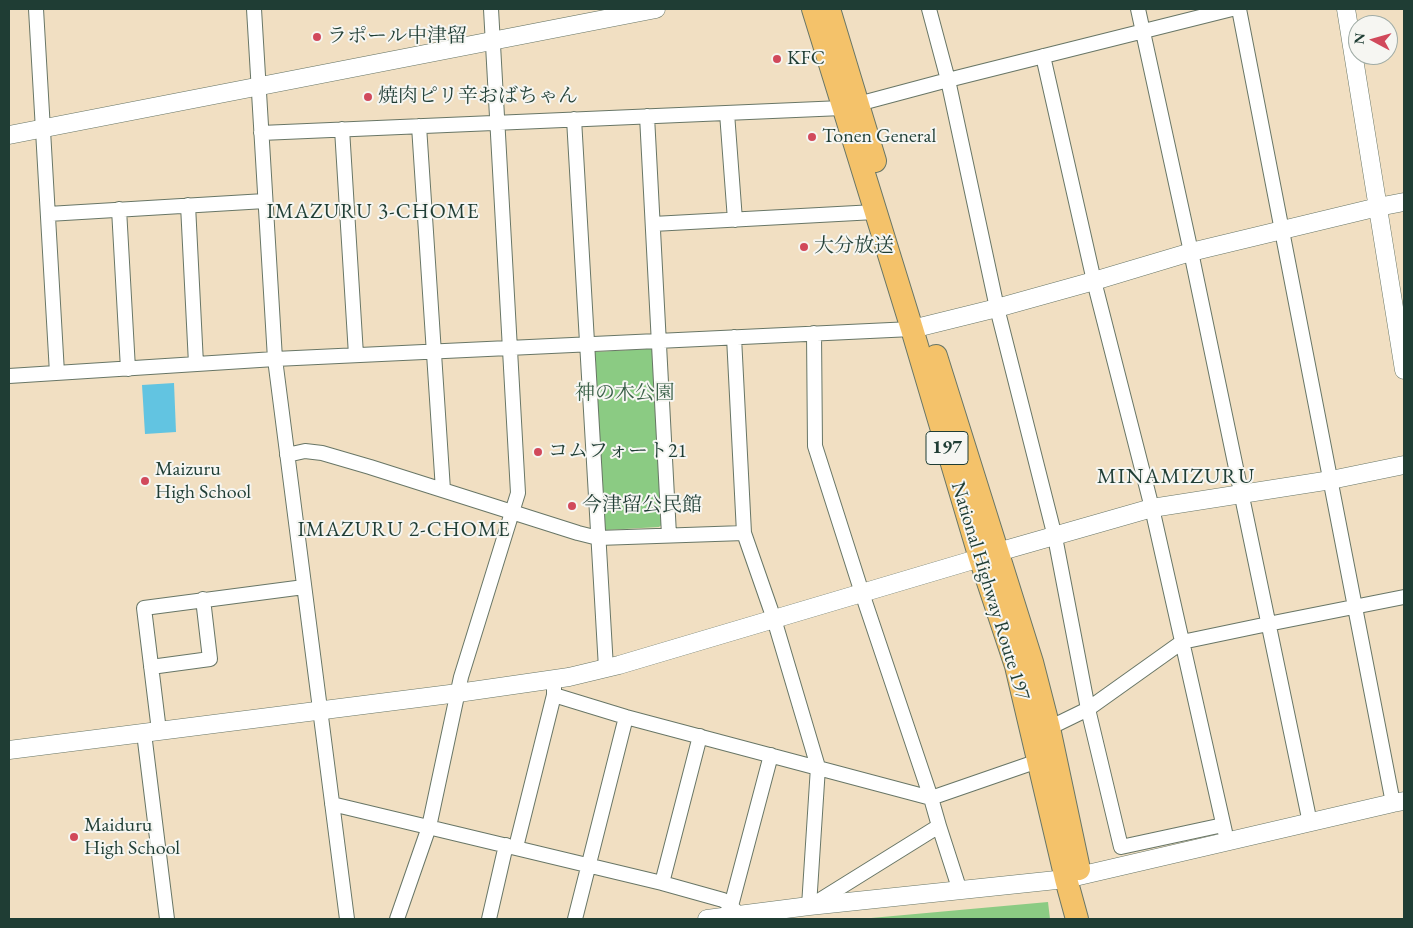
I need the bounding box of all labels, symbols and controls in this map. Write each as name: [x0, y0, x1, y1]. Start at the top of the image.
north arrow: [1348, 15, 1398, 65]
place label: ラポール中津留: [327, 25, 467, 49]
marker: ラポール中津留: [311, 31, 323, 43]
text: N: [1350, 32, 1369, 45]
place label: KFC: [787, 47, 825, 71]
marker: KFC: [771, 53, 783, 65]
place label: 焼肉ピリ辛おばちゃん: [378, 85, 578, 109]
marker: 焼肉ピリ辛おばちゃん: [362, 91, 374, 103]
place label: Tonen General: [822, 125, 936, 149]
marker: Tonen General: [806, 131, 818, 143]
district label: IMAZURU 3-CHOME: [265, 199, 481, 225]
place label: 大分放送: [814, 235, 894, 259]
marker: 大分放送: [798, 241, 810, 253]
park label: 神の木公園: [575, 382, 675, 406]
road number: 197: [926, 432, 968, 464]
place label: コムフォート21: [548, 440, 687, 464]
marker: コムフォート21: [532, 446, 544, 458]
place label: Maizuru High School: [155, 458, 251, 505]
district label: MINAMIZURU: [1095, 464, 1257, 490]
marker: Maizuru High School: [139, 475, 151, 487]
street label: National Highway Route 197: [945, 479, 1035, 703]
place label: 今津留公民館: [582, 494, 702, 518]
marker: 今津留公民館: [566, 500, 578, 512]
district label: IMAZURU 2-CHOME: [296, 517, 512, 543]
place label: Maiduru High School: [84, 814, 180, 861]
marker: Maiduru High School: [68, 831, 80, 843]

